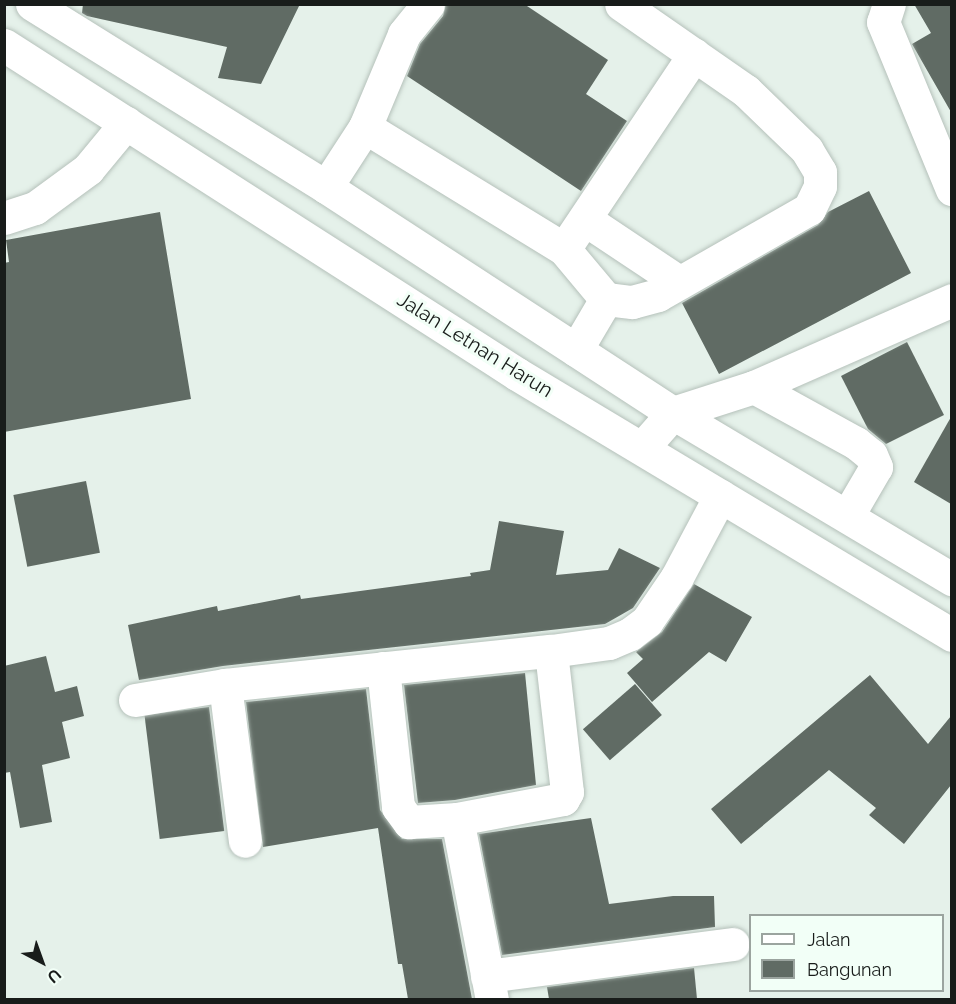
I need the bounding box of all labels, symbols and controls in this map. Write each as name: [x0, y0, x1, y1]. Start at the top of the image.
street label: Jalan Letnan Harun: [393, 287, 557, 403]
legend: [749, 914, 944, 992]
text: Jalan: [807, 929, 851, 950]
north arrow: [12, 932, 72, 992]
text: Bangunan: [807, 959, 892, 980]
text: U: [43, 965, 65, 987]

